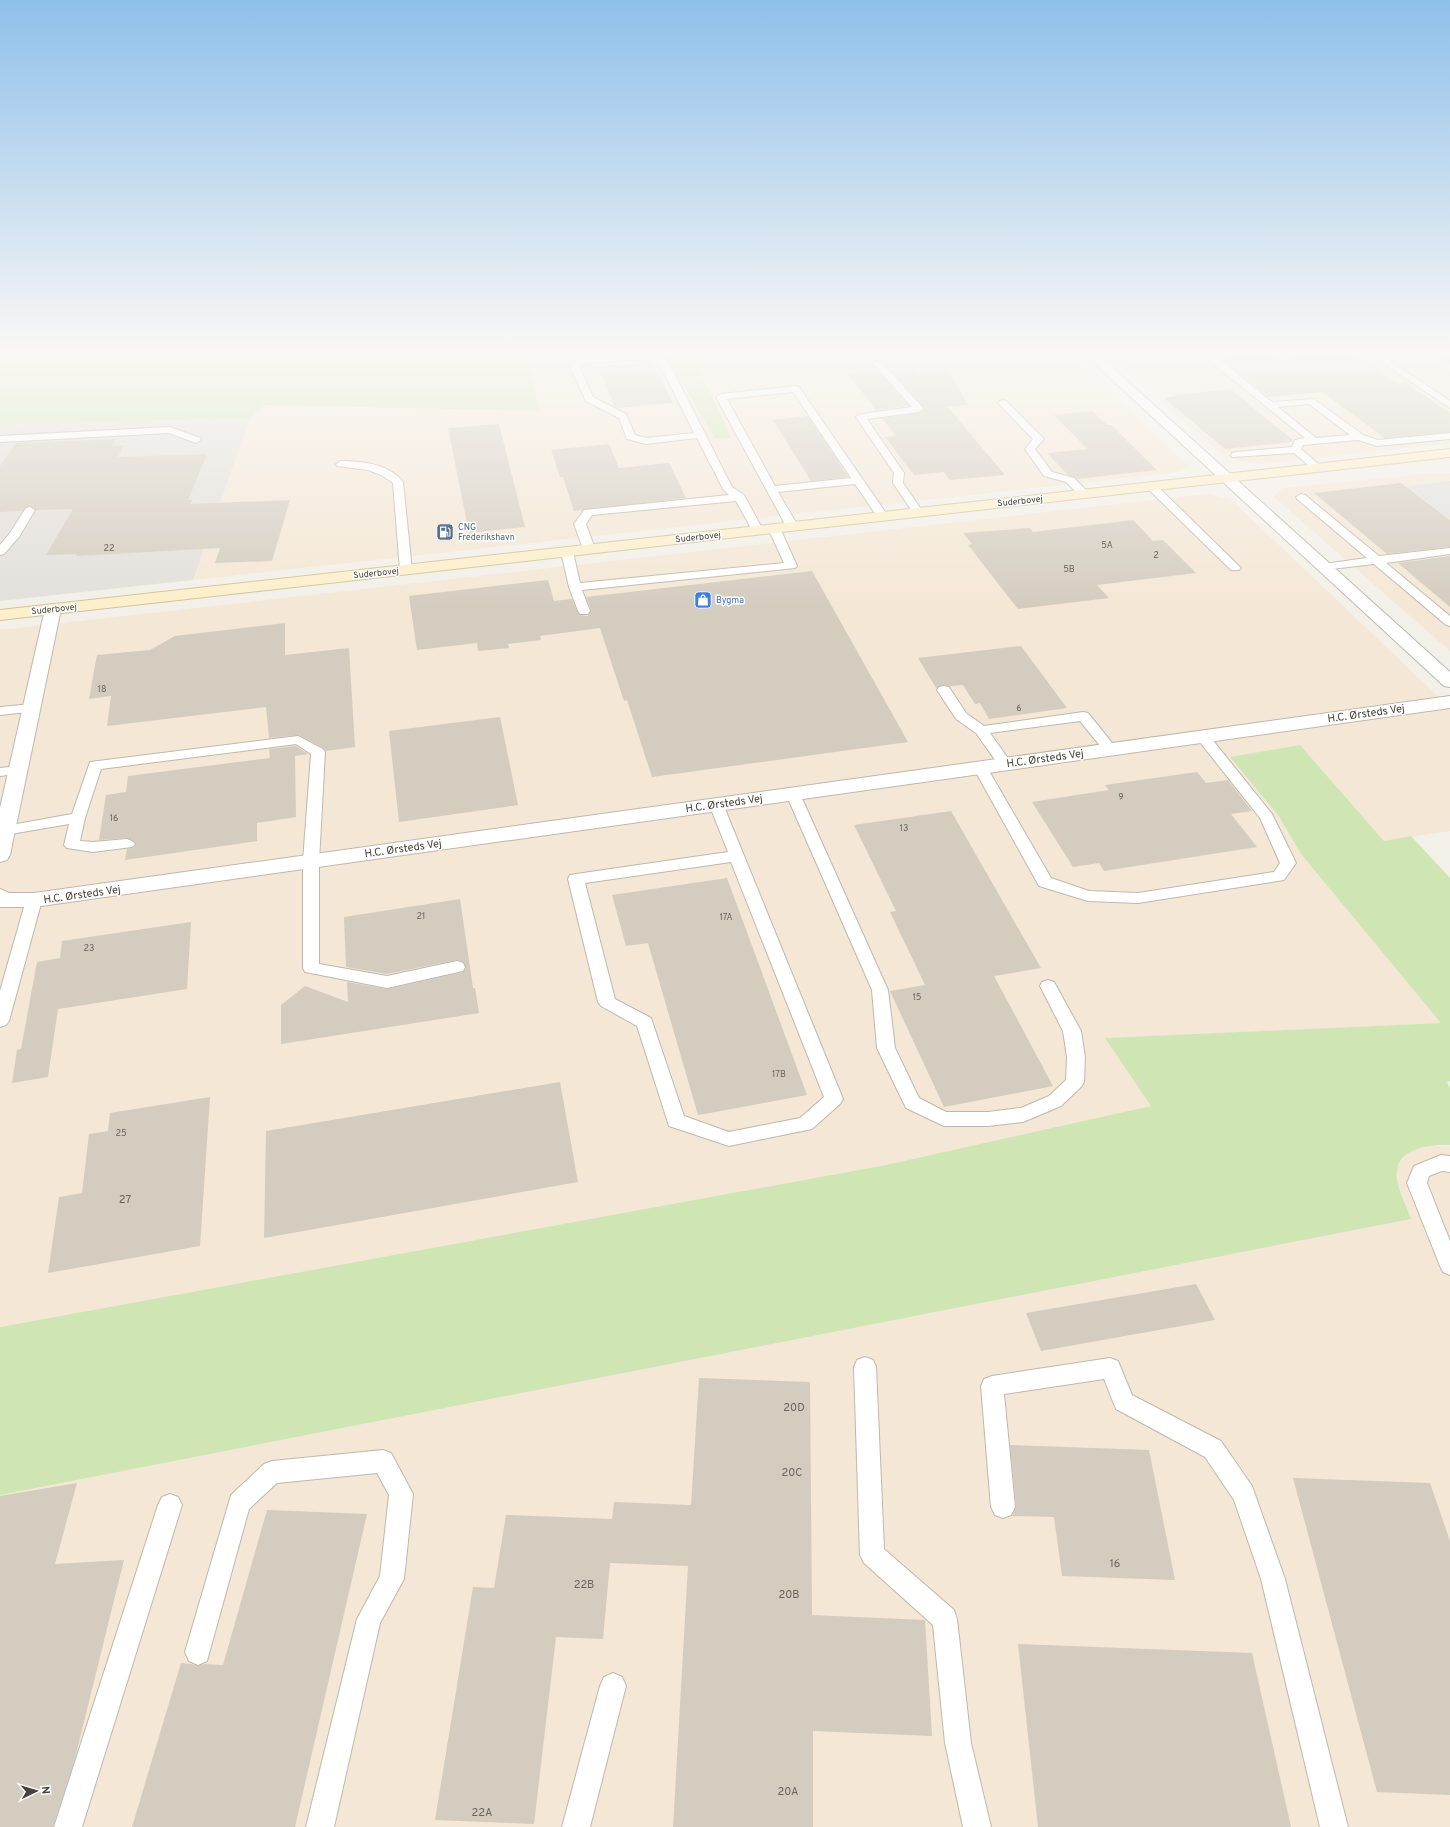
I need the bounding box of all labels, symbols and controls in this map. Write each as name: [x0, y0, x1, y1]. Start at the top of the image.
street label: Suderbovej: [997, 494, 1043, 509]
fuel station icon: CNG Frederikshavn: [435, 522, 455, 542]
place label: CNG Frederikshavn: [458, 522, 515, 543]
street label: Suderbovej: [675, 530, 721, 545]
house number: 5A: [1101, 540, 1113, 551]
house number: 22: [103, 543, 115, 554]
house number: 2: [1153, 550, 1159, 561]
house number: 5B: [1063, 564, 1075, 575]
street label: Suderbovej: [353, 566, 399, 581]
shop icon: Bygma: [693, 590, 713, 610]
place label: Bygma: [716, 595, 744, 606]
street label: Suderbovej: [31, 602, 77, 617]
house number: 18: [98, 684, 106, 695]
street label: H.C. Ørsteds Vej: [1327, 702, 1406, 726]
house number: 6: [1016, 703, 1022, 714]
street label: H.C. Ørsteds Vej: [1006, 747, 1085, 771]
street label: H.C. Ørsteds Vej: [685, 792, 764, 816]
house number: 9: [1118, 792, 1124, 803]
house number: 16: [110, 813, 118, 824]
house number: 13: [900, 823, 908, 834]
street label: H.C. Ørsteds Vej: [364, 837, 443, 861]
street label: H.C. Ørsteds Vej: [43, 883, 122, 907]
house number: 21: [417, 911, 425, 922]
house number: 17A: [719, 912, 733, 923]
house number: 23: [84, 943, 94, 954]
house number: 15: [913, 992, 921, 1003]
house number: 17B: [772, 1069, 786, 1080]
house number: 25: [115, 1128, 127, 1139]
house number: 27: [119, 1193, 131, 1207]
house number: 20D: [783, 1401, 805, 1415]
house number: 20C: [782, 1466, 802, 1480]
house number: 16: [1110, 1557, 1120, 1571]
house number: 22B: [574, 1578, 594, 1592]
house number: 20B: [778, 1588, 800, 1602]
north arrow: [16, 1771, 56, 1811]
house number: 20A: [778, 1785, 798, 1799]
text: N: [38, 1786, 52, 1795]
house number: 22A: [472, 1806, 492, 1820]

